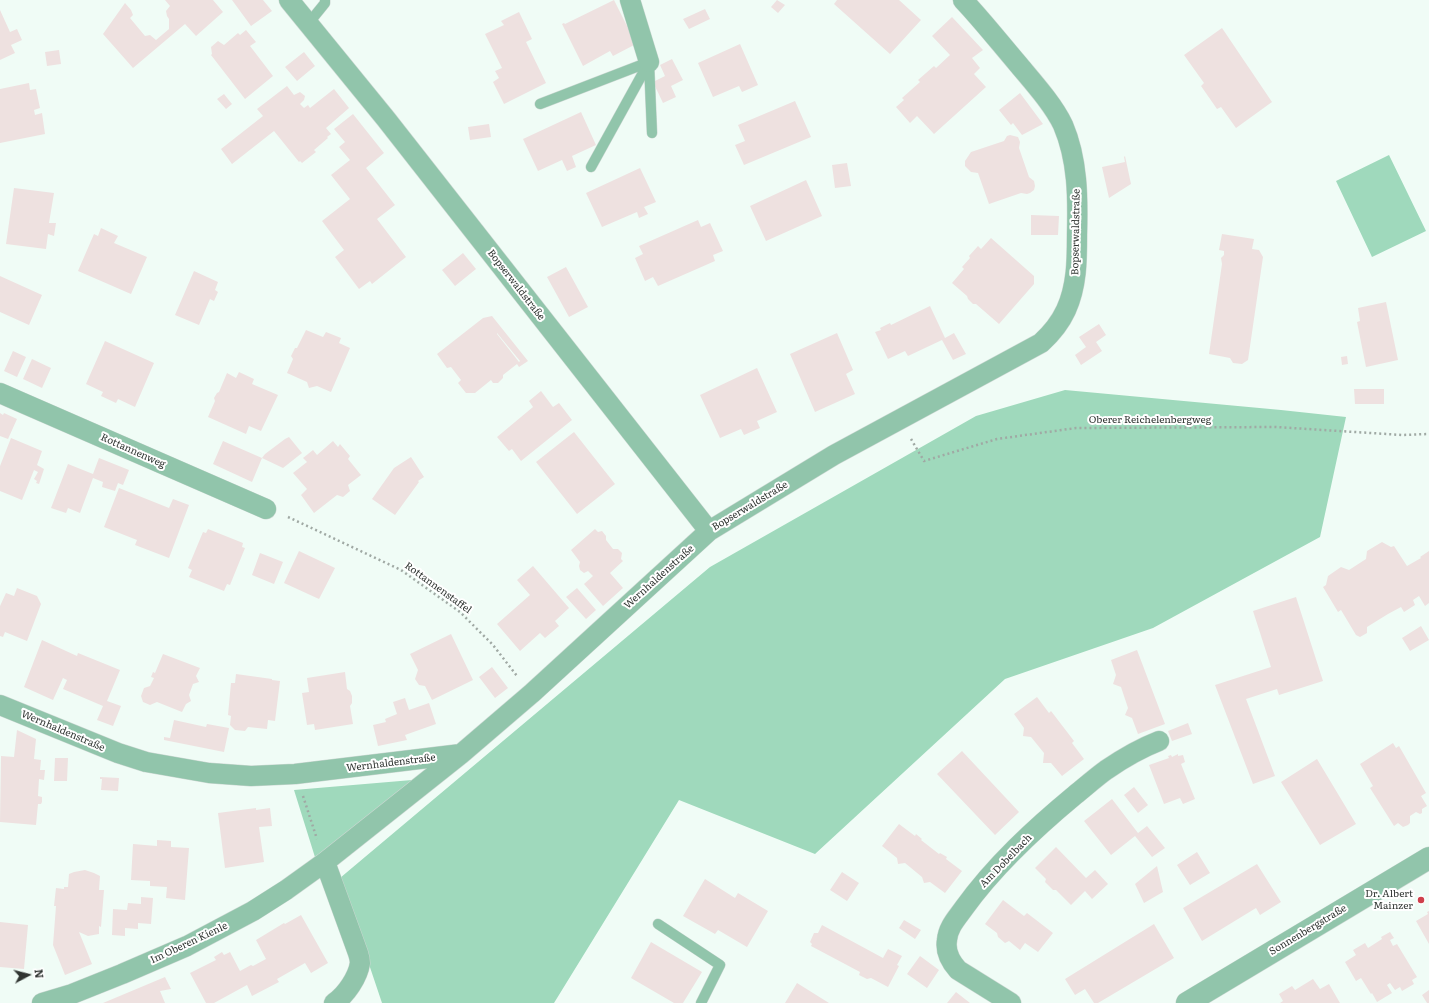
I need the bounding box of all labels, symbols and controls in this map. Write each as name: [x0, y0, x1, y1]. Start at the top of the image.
street label: Bopserwaldstraße: [1069, 189, 1083, 275]
street label: Bopserwaldstraße: [485, 247, 547, 323]
street label: Oberer Reichelenbergweg: [1089, 414, 1211, 426]
street label: Rottannenweg: [99, 431, 167, 471]
street label: Bopserwaldstraße: [710, 479, 790, 533]
street label: Wernhaldenstraße: [622, 543, 696, 611]
street label: Rottannenstaffel: [402, 560, 474, 616]
street label: Wernhaldenstraße: [19, 708, 107, 754]
street label: Wernhaldenstraße: [346, 752, 436, 774]
street label: Am Dobelbach: [978, 832, 1034, 890]
place label: Dr. Albert Mainzer: [1365, 888, 1413, 912]
marker: Dr. Albert Mainzer: [1416, 895, 1426, 905]
street label: Sonnenbergstraße: [1267, 902, 1349, 958]
street label: Im Oberen Kienle: [148, 920, 230, 966]
north arrow: [8, 955, 48, 995]
text: N: [31, 968, 48, 979]

